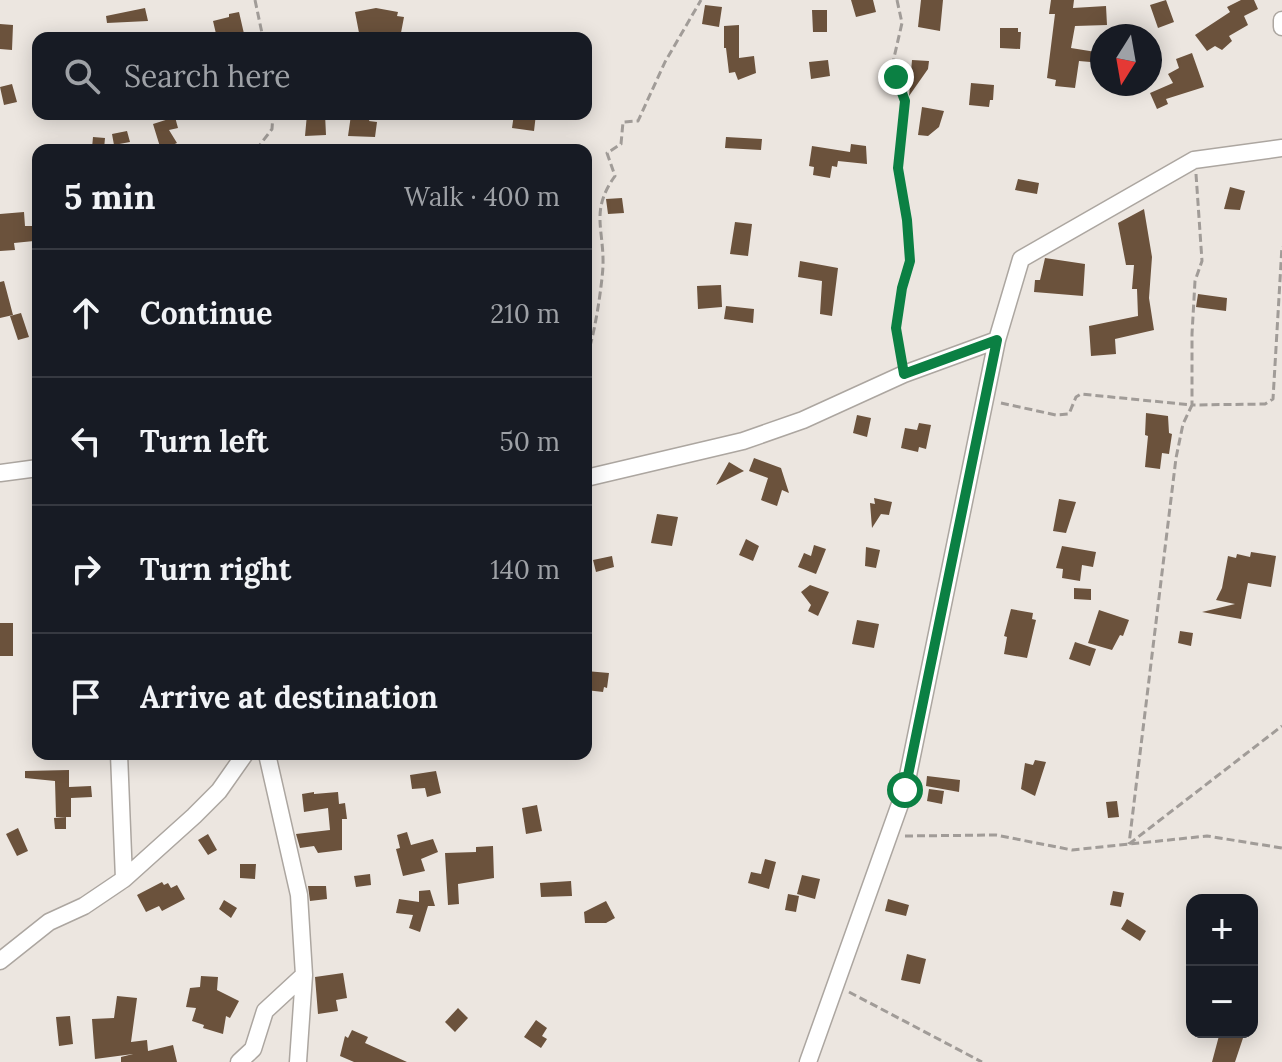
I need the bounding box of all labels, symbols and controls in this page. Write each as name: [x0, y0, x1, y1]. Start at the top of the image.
north arrow: [1090, 24, 1162, 96]
search box: [32, 32, 592, 120]
icon: search: [60, 54, 104, 98]
text: Search here: [124, 57, 291, 95]
route end: [878, 59, 914, 95]
text: 5 min: [64, 175, 155, 218]
text: Walk · 400 m: [404, 180, 560, 213]
icon: ahead: [64, 291, 108, 335]
text: Continue: [140, 294, 272, 332]
text: 210 m: [490, 297, 560, 330]
icon: left: [64, 419, 108, 463]
text: Turn left: [140, 422, 268, 460]
text: 50 m: [500, 425, 560, 458]
icon: right: [64, 547, 108, 591]
text: Turn right: [140, 550, 291, 588]
text: 140 m: [490, 553, 560, 586]
icon: arrive: [64, 675, 108, 719]
text: Arrive at destination: [140, 678, 438, 716]
route start: [887, 772, 923, 808]
map controls: [1186, 894, 1258, 1038]
button: +: [1186, 894, 1258, 966]
button: −: [1186, 966, 1258, 1038]

